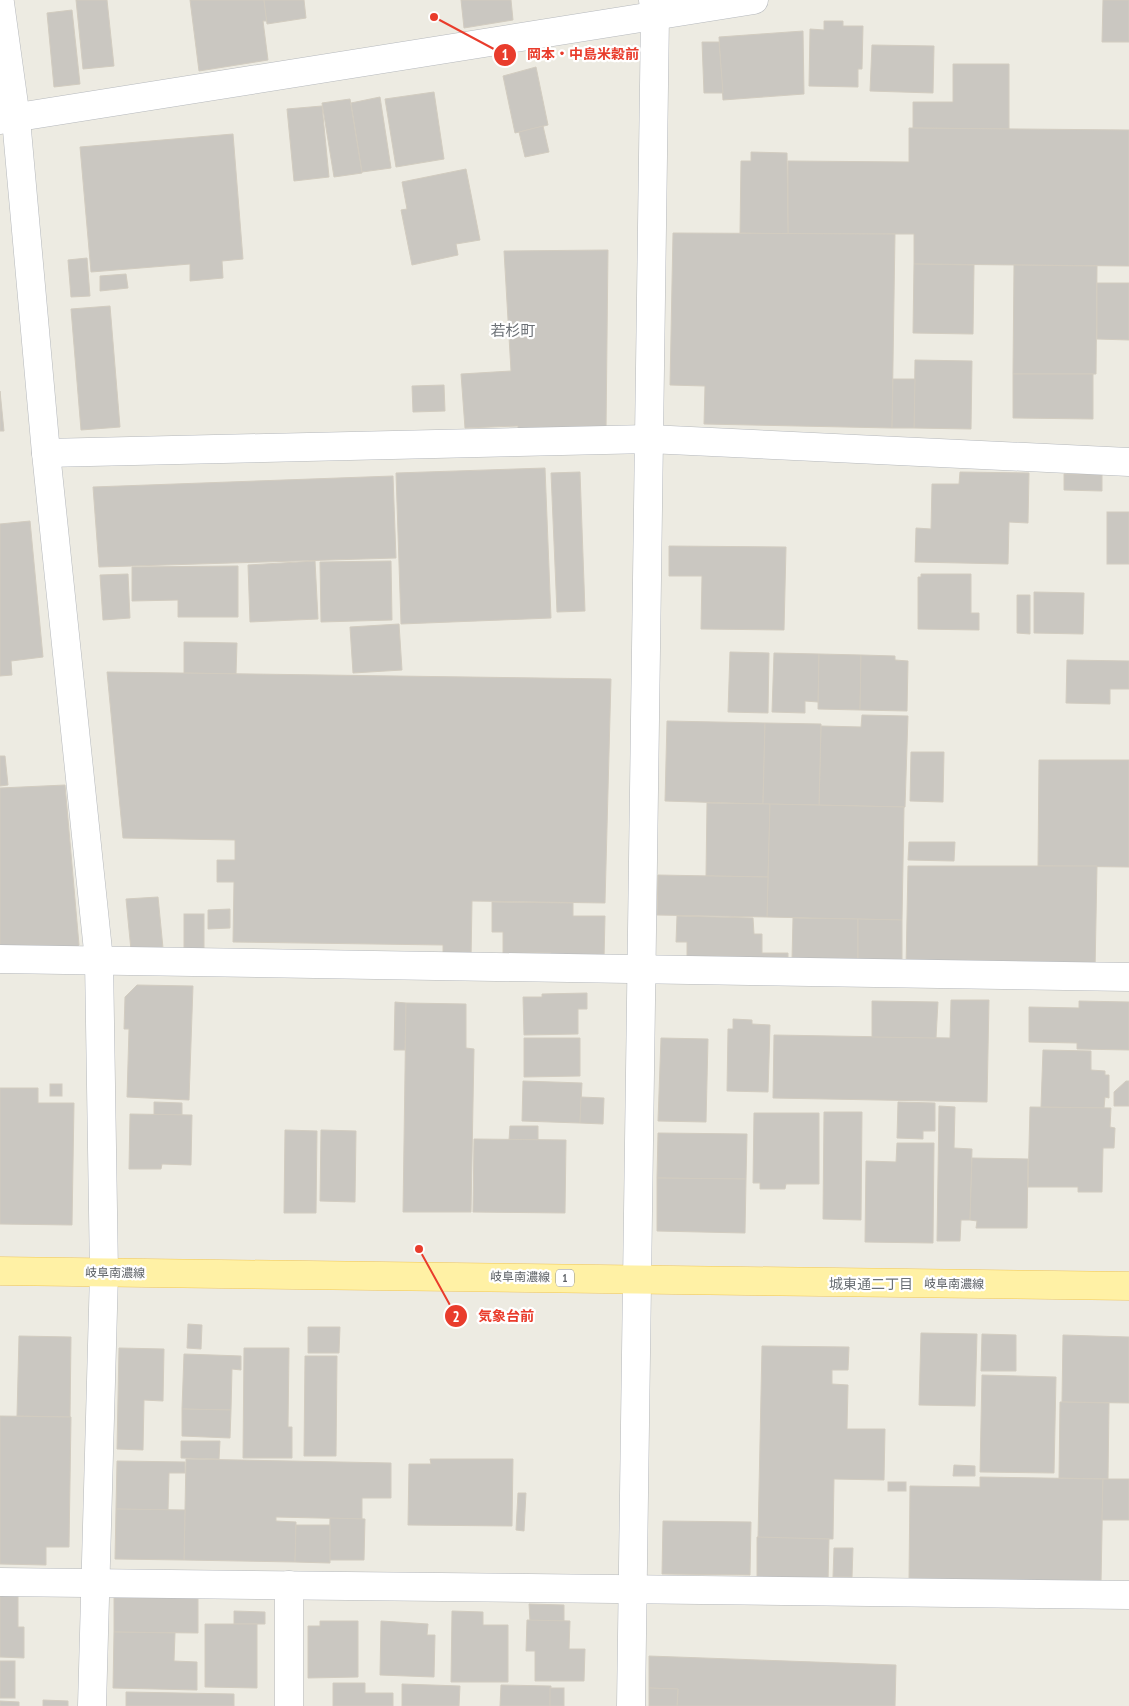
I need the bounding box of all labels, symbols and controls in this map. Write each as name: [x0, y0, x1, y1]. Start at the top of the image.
callout: 岡本・中島米穀前: [492, 40, 649, 69]
text: 1: [501, 45, 509, 64]
text: 岡本・中島米穀前: [527, 45, 639, 63]
district label: 若杉町: [490, 321, 536, 340]
street label: 岐阜南濃線: [85, 1264, 145, 1281]
street label: 岐阜南濃線: [490, 1268, 550, 1285]
road number: 1: [556, 1270, 574, 1286]
district label: 城東通二丁目: [829, 1275, 913, 1293]
street label: 岐阜南濃線: [924, 1275, 984, 1292]
callout: 気象台前: [443, 1302, 544, 1331]
text: 2: [452, 1307, 460, 1326]
text: 気象台前: [478, 1307, 534, 1325]

